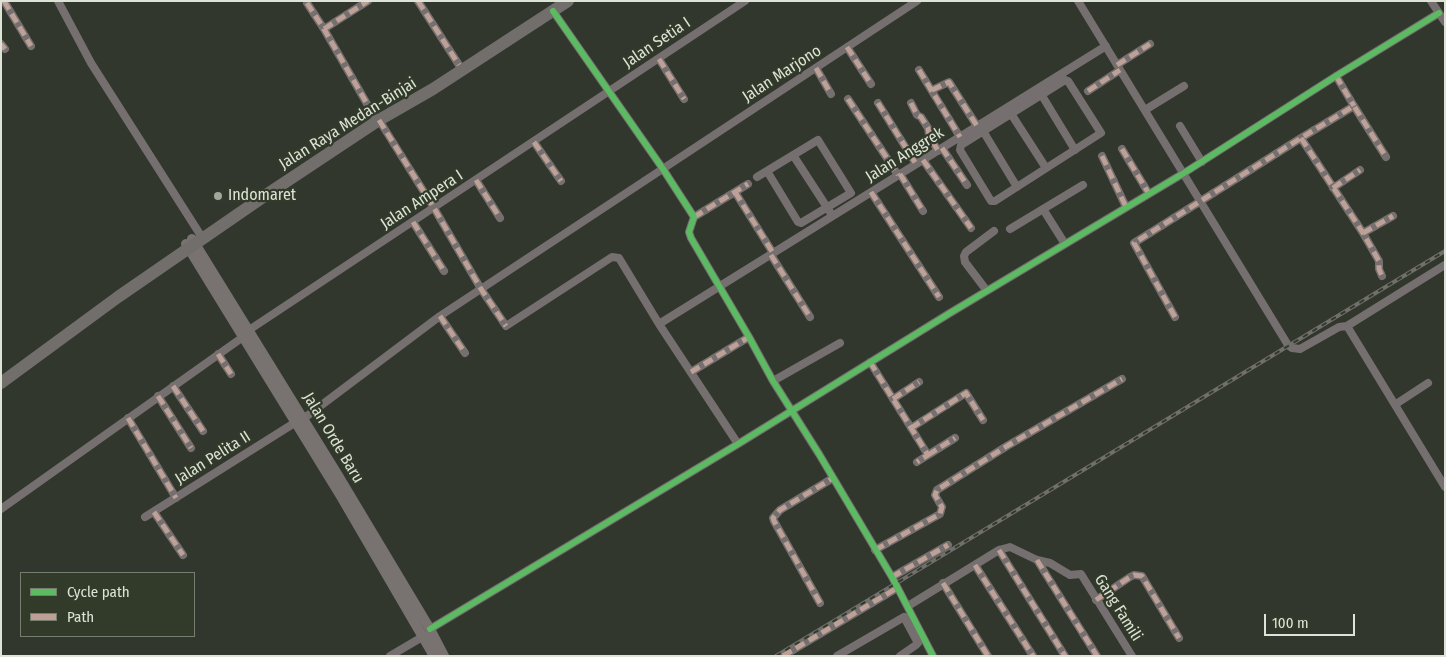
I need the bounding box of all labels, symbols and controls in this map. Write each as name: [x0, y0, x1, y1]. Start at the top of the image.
street label: Jalan Setia I: [620, 13, 694, 73]
street label: Jalan Marjono: [739, 41, 825, 107]
street label: Jalan Raya Medan-Binjai: [276, 74, 420, 174]
street label: Jalan Anggrek: [862, 123, 948, 187]
street label: Jalan Ampera I: [377, 166, 467, 234]
place label: Indomaret: [228, 186, 296, 206]
marker: Indomaret: [212, 190, 224, 202]
street label: Jalan Orde Baru: [298, 389, 368, 487]
street label: Jalan Pelita II: [172, 427, 254, 489]
street label: Gang Famili: [1090, 571, 1146, 645]
legend: [20, 572, 195, 637]
text: Cycle path: [67, 583, 130, 601]
scale bar: [1266, 604, 1357, 636]
text: Path: [67, 608, 94, 626]
text: 100 m: [1272, 614, 1309, 632]

